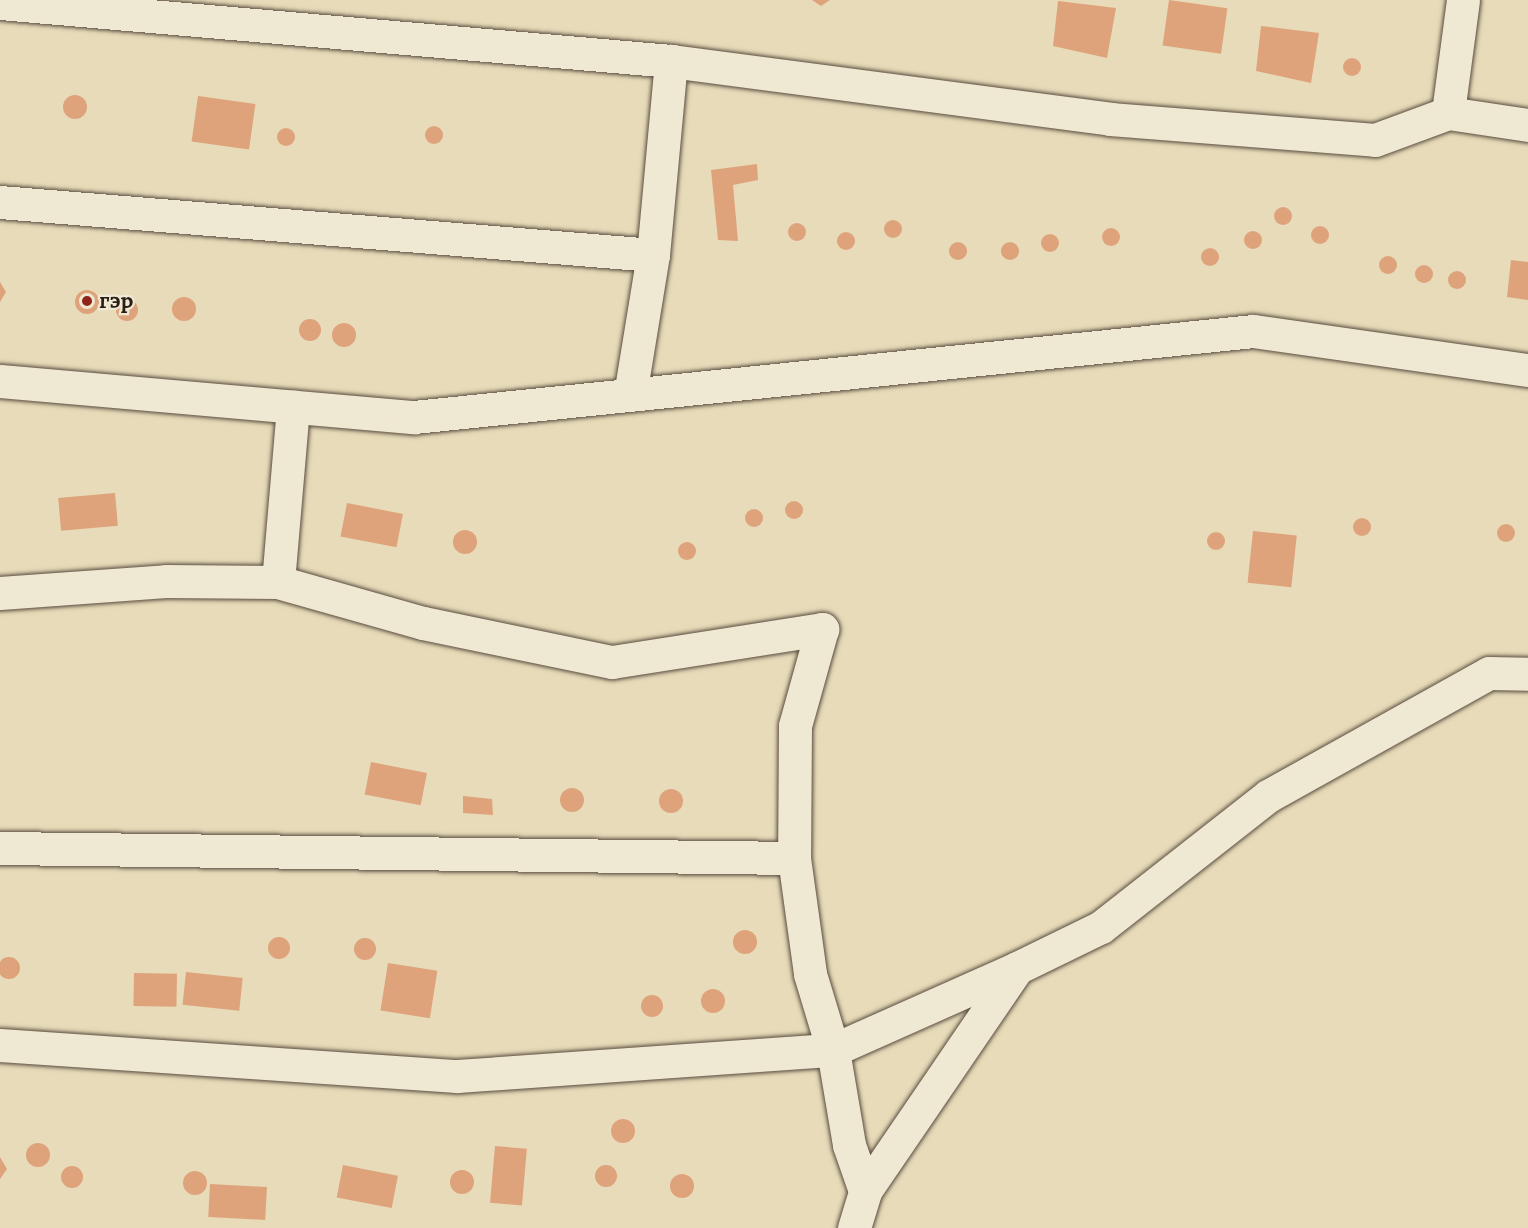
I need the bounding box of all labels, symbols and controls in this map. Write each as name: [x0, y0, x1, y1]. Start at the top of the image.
place label: гэр: [99, 287, 133, 315]
marker: гэр: [80, 294, 94, 308]

